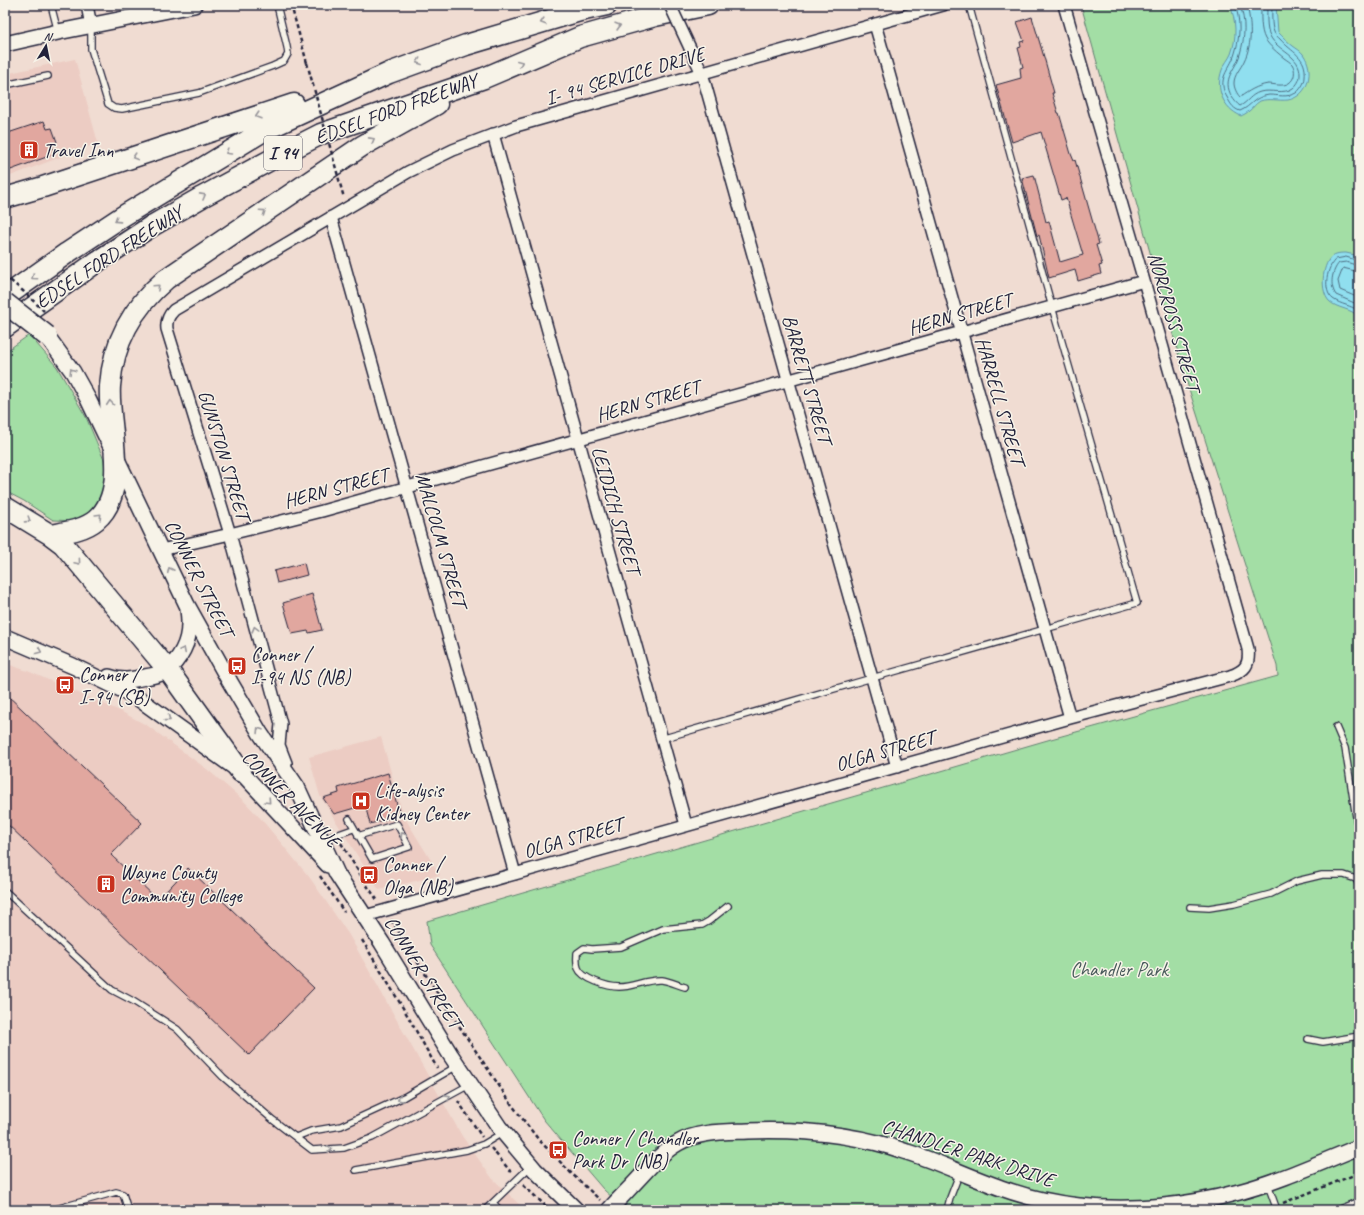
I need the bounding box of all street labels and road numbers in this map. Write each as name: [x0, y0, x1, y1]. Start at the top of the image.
street label: I- 94 SERVICE DRIVE: [543, 41, 710, 111]
street label: EDSEL FORD FREEWAY: [312, 67, 484, 150]
road number: I 94: [264, 136, 302, 170]
street label: EDSEL FORD FREEWAY: [31, 198, 191, 314]
street label: NORCROSS STREET: [1142, 249, 1207, 398]
street label: HERN STREET: [905, 286, 1019, 341]
street label: BARRETT STREET: [777, 312, 839, 451]
street label: HARRELL STREET: [970, 334, 1032, 472]
street label: HERN STREET: [593, 373, 707, 428]
street label: GUNSTON STREET: [192, 387, 257, 527]
street label: LEIDICH STREET: [586, 443, 647, 581]
street label: HERN STREET: [281, 461, 395, 514]
street label: MALCOLM STREET: [410, 470, 473, 615]
street label: CONNER STREET: [159, 516, 241, 645]
street label: OLGA STREET: [833, 724, 942, 777]
street label: CONNER AVENUE: [237, 745, 347, 855]
street label: OLGA STREET: [521, 811, 630, 864]
street label: CONNER STREET: [379, 911, 470, 1037]
street label: CHANDLER PARK DRIVE: [879, 1113, 1060, 1194]

